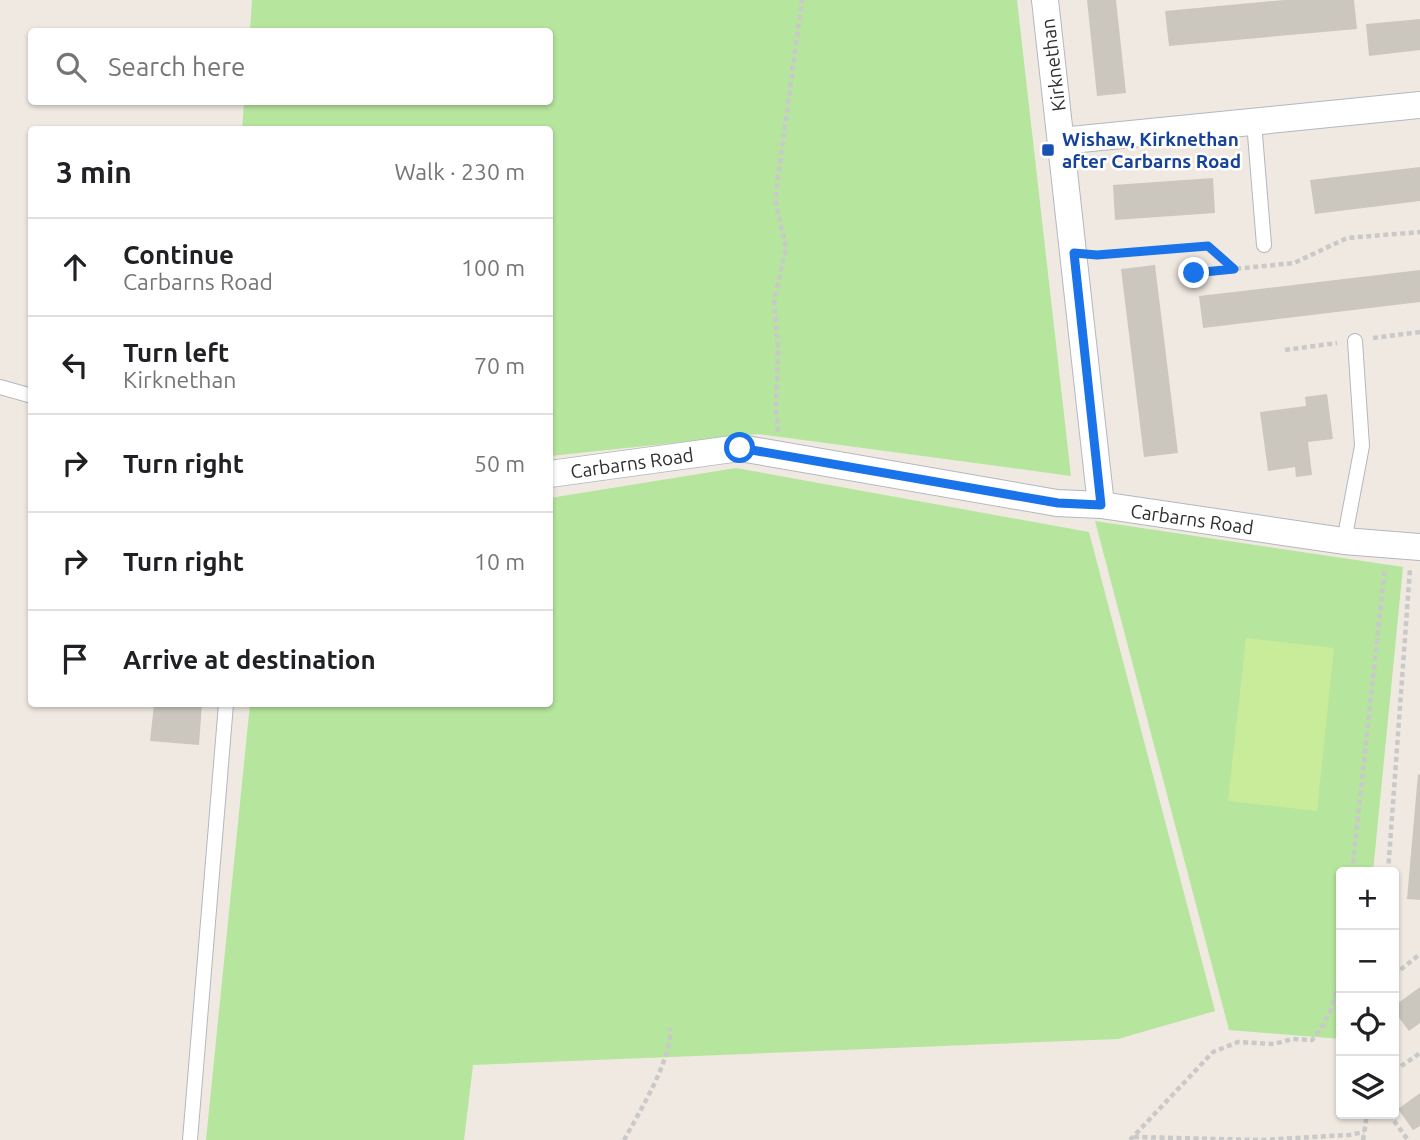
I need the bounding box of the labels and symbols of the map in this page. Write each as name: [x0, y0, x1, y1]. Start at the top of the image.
street label: Kirknethan: [1036, 17, 1070, 113]
place label: Wishaw, Kirknethan after Carbarns Road: [1062, 128, 1241, 172]
marker: Wishaw, Kirknethan after Carbarns Road: [1040, 142, 1056, 158]
route end: [1178, 257, 1209, 288]
route start: [724, 432, 755, 463]
street label: Carbarns Road: [569, 443, 695, 483]
street label: Carbarns Road: [1129, 499, 1255, 539]

